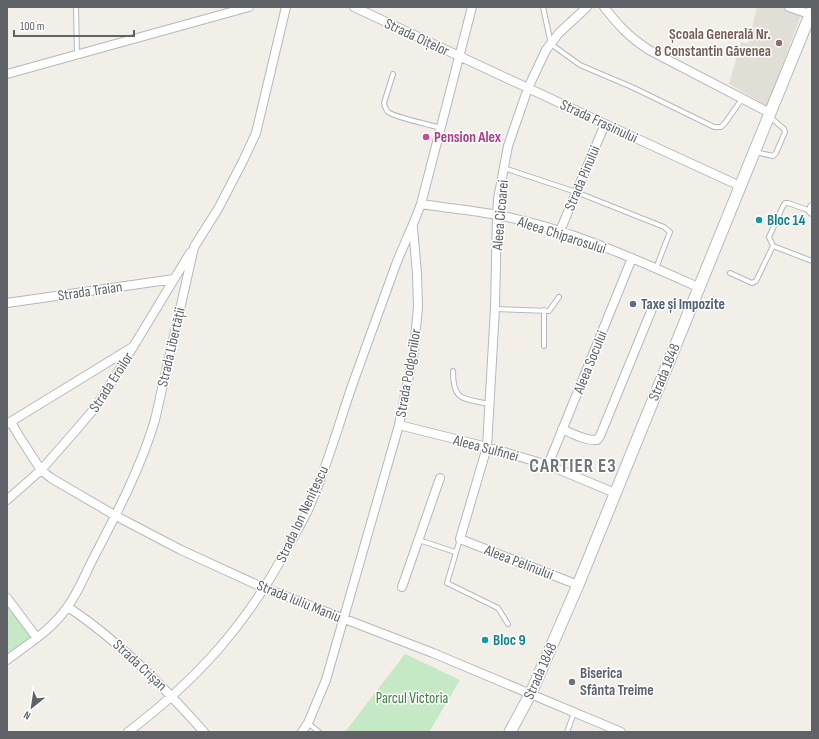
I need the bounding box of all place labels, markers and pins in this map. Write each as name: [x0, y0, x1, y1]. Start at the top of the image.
place label: Școala Generală Nr. 8 Constantin Găvenea: [655, 25, 771, 61]
marker: Școala Generală Nr. 8 Constantin Găvenea: [774, 38, 784, 48]
place label: Pension Alex: [434, 128, 502, 147]
marker: Pension Alex: [421, 132, 431, 142]
place label: Bloc 14: [767, 211, 805, 230]
marker: Bloc 14: [754, 215, 764, 225]
place label: Taxe și Impozite: [641, 295, 725, 314]
marker: Taxe și Impozite: [628, 299, 638, 309]
place label: Bloc 9: [493, 631, 526, 650]
marker: Bloc 9: [480, 635, 490, 645]
place label: Biserica Sfânta Treime: [580, 664, 654, 700]
marker: Biserica Sfânta Treime: [567, 677, 577, 687]

